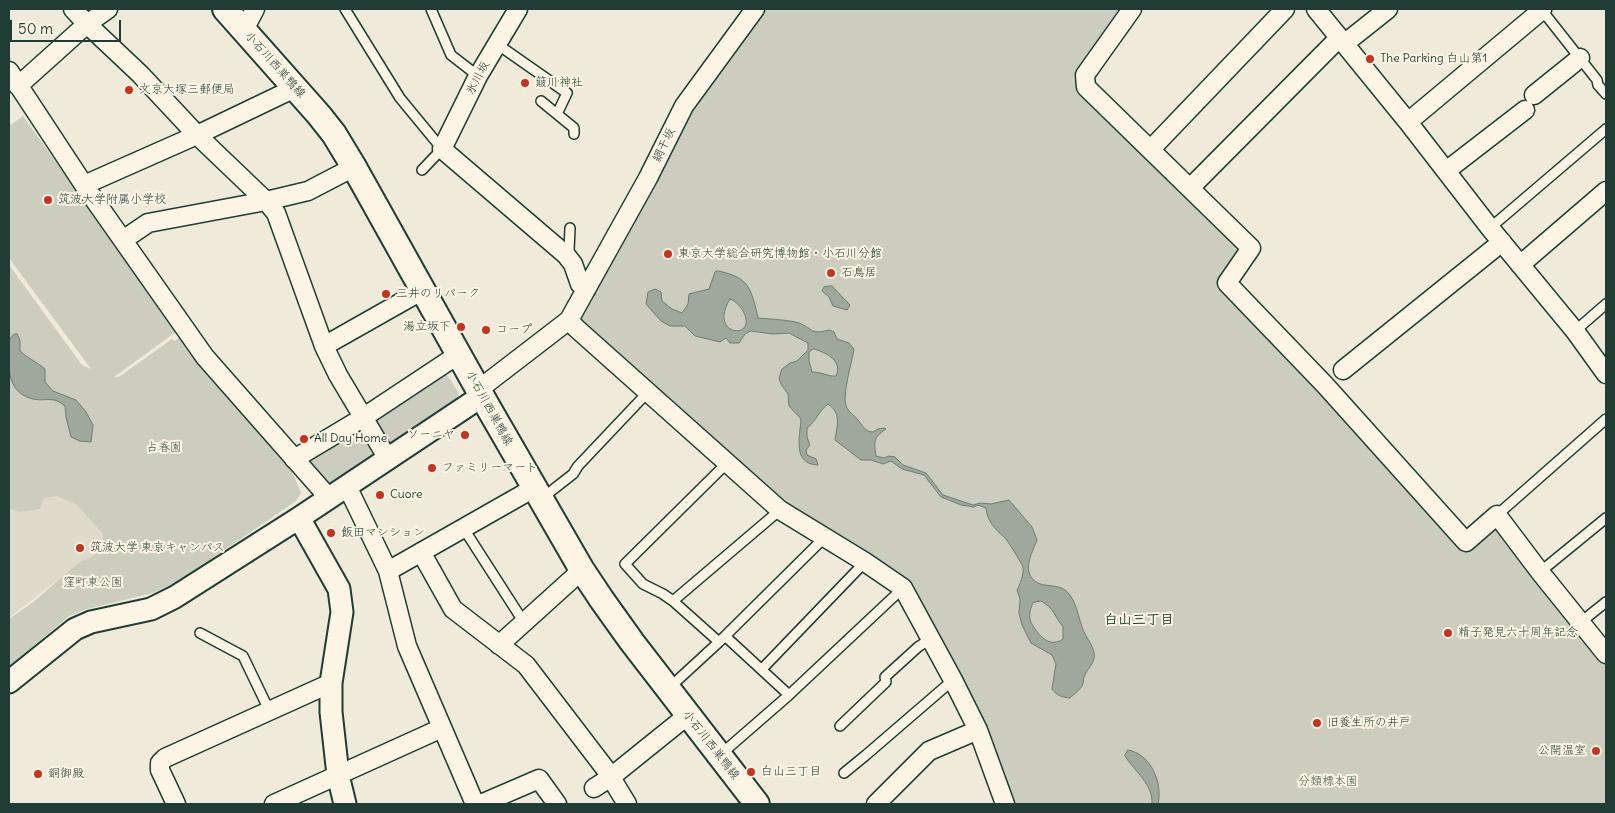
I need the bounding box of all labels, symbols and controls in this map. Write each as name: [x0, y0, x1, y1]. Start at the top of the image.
scale bar: [12, 10, 124, 42]
text: 50 m: [18, 19, 53, 38]
street label: 小石川西巣鴨線: [242, 29, 308, 101]
place label: The Parking 白山第1: [1380, 52, 1487, 66]
marker: The Parking 白山第1: [1364, 53, 1376, 65]
street label: 氷川坂: [463, 59, 493, 97]
place label: 簸川神社: [535, 76, 583, 90]
marker: 簸川神社: [519, 77, 531, 89]
place label: 文京大塚三郵便局: [139, 83, 235, 97]
marker: 文京大塚三郵便局: [123, 84, 135, 96]
street label: 網干坂: [650, 126, 678, 164]
place label: 筑波大学附属小学校: [58, 193, 166, 207]
marker: 筑波大学附属小学校: [42, 194, 54, 206]
place label: 東京大学総合研究博物館・小石川分館: [678, 247, 882, 261]
marker: 東京大学総合研究博物館・小石川分館: [662, 248, 674, 260]
place label: 石鳥居: [841, 266, 877, 280]
marker: 石鳥居: [825, 267, 837, 279]
place label: 三井のリパーク: [396, 287, 480, 301]
marker: 三井のリパーク: [380, 288, 392, 300]
place label: 湯立坂下: [403, 320, 451, 334]
marker: 湯立坂下: [455, 321, 467, 333]
place label: コープ: [496, 323, 532, 337]
marker: コープ: [480, 324, 492, 336]
street label: 小石川西巣鴨線: [462, 368, 516, 448]
place label: ソーニヤ: [407, 428, 455, 442]
marker: ソーニヤ: [459, 429, 471, 441]
place label: All Day Home: [314, 432, 387, 446]
marker: All Day Home: [298, 433, 310, 445]
park label: 占春園: [146, 441, 182, 455]
place label: ファミリーマート: [442, 461, 538, 475]
marker: ファミリーマート: [426, 462, 438, 474]
place label: Cuore: [390, 488, 422, 502]
marker: Cuore: [374, 489, 386, 501]
place label: 飯田マンション: [341, 526, 425, 540]
marker: 飯田マンション: [325, 527, 337, 539]
place label: 筑波大学 東京キャンパス: [90, 541, 225, 555]
marker: 筑波大学 東京キャンパス: [74, 542, 86, 554]
park label: 窪町東公園: [63, 576, 123, 590]
district label: 白山三丁目: [1104, 612, 1174, 628]
place label: 精子発見六十周年記念: [1458, 626, 1578, 640]
marker: 精子発見六十周年記念: [1442, 627, 1454, 639]
street label: 小石川西巣鴨線: [679, 707, 743, 783]
place label: 旧養生所の井戸: [1327, 716, 1411, 730]
marker: 旧養生所の井戸: [1311, 717, 1323, 729]
place label: 公開温室: [1538, 744, 1586, 758]
marker: 公開温室: [1590, 745, 1602, 757]
place label: 白山三丁目: [761, 765, 821, 779]
marker: 白山三丁目: [745, 766, 757, 778]
place label: 銅御殿: [48, 767, 84, 781]
marker: 銅御殿: [32, 768, 44, 780]
park label: 分類標本園: [1298, 775, 1358, 789]

